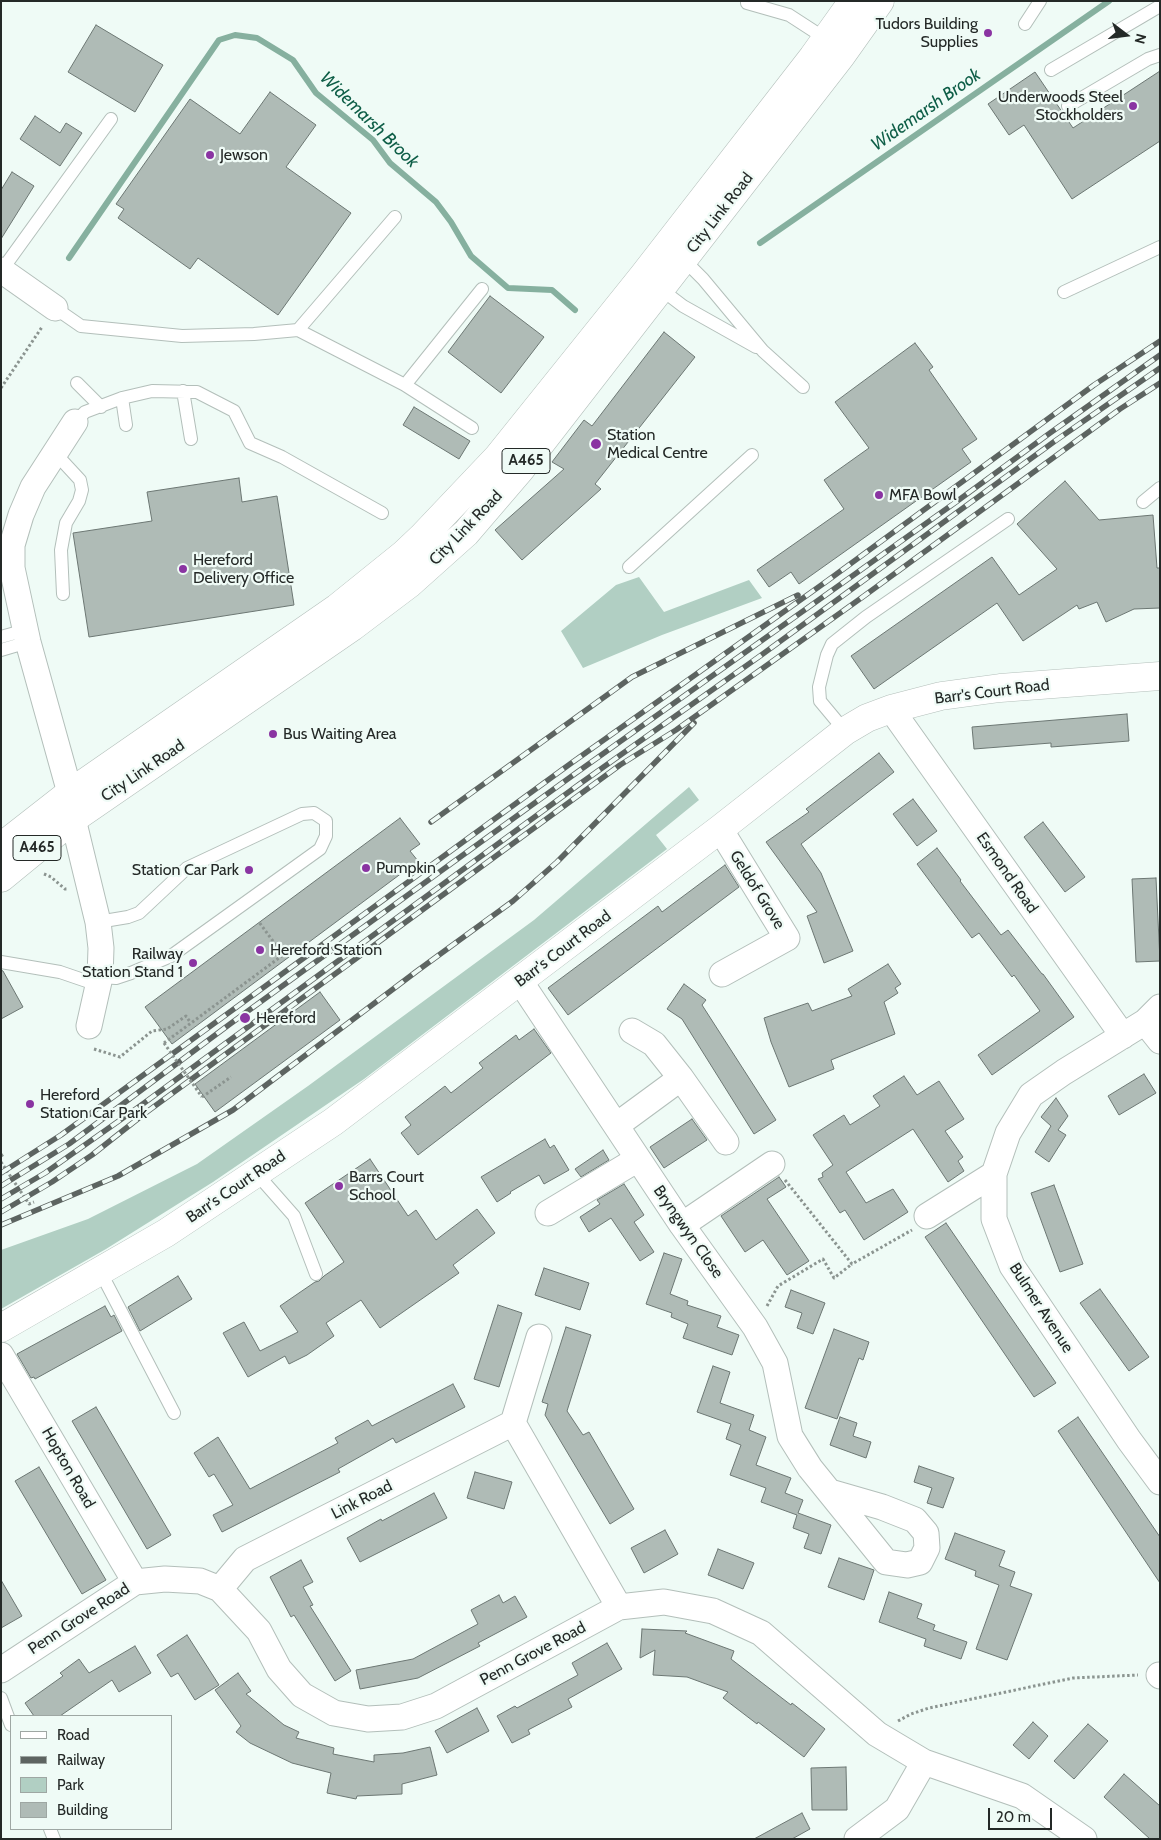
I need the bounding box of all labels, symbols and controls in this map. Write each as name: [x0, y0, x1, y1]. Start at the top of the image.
north arrow: [1101, 10, 1151, 60]
place label: Tudors Building Supplies: [875, 14, 978, 52]
marker: Tudors Building Supplies: [982, 27, 994, 39]
text: N: [1131, 32, 1150, 46]
water label: Widemarsh Brook: [867, 64, 985, 156]
water label: Widemarsh Brook: [315, 67, 423, 173]
place label: Underwoods Steel Stockholders: [998, 87, 1123, 125]
marker: Underwoods Steel Stockholders: [1127, 100, 1139, 112]
place label: Jewson: [220, 145, 268, 165]
marker: Jewson: [204, 149, 216, 161]
street label: City Link Road: [683, 169, 757, 257]
place label: Station Medical Centre: [607, 425, 708, 463]
marker: Station Medical Centre: [589, 437, 603, 451]
road number: A465: [502, 448, 550, 474]
place label: MFA Bowl: [889, 485, 957, 505]
street label: City Link Road: [426, 487, 506, 569]
marker: MFA Bowl: [873, 489, 885, 501]
place label: Hereford Delivery Office: [193, 550, 294, 588]
marker: Hereford Delivery Office: [177, 563, 189, 575]
street label: Barr's Court Road: [933, 675, 1051, 709]
place label: Bus Waiting Area: [283, 724, 397, 744]
marker: Bus Waiting Area: [267, 728, 279, 740]
street label: City Link Road: [98, 736, 188, 806]
street label: Esmond Road: [972, 829, 1042, 917]
road number: A465: [13, 836, 61, 860]
street label: Geldof Grove: [725, 847, 789, 933]
place label: Pumpkin: [376, 858, 436, 878]
place label: Station Car Park: [132, 860, 239, 880]
marker: Pumpkin: [360, 862, 372, 874]
marker: Station Car Park: [243, 864, 255, 876]
street label: Barr's Court Road: [511, 907, 615, 991]
place label: Hereford Station: [270, 940, 382, 960]
place label: Railway Station Stand 1: [82, 944, 183, 982]
marker: Hereford Station: [254, 944, 266, 956]
marker: Railway Station Stand 1: [187, 957, 199, 969]
place label: Hereford: [256, 1008, 316, 1028]
marker: Hereford: [238, 1011, 252, 1025]
place label: Hereford Station Car Park: [40, 1085, 147, 1123]
marker: Hereford Station Car Park: [24, 1098, 36, 1110]
street label: Barr's Court Road: [183, 1147, 289, 1227]
place label: Barrs Court School: [349, 1167, 424, 1205]
marker: Barrs Court School: [333, 1180, 345, 1192]
street label: Bryngwyn Close: [649, 1182, 727, 1282]
street label: Bulmer Avenue: [1005, 1259, 1077, 1357]
street label: Hopton Road: [37, 1424, 99, 1512]
street label: Link Road: [328, 1477, 396, 1523]
street label: Penn Grove Road: [25, 1579, 133, 1659]
street label: Penn Grove Road: [477, 1618, 589, 1690]
legend: [10, 1715, 172, 1830]
text: Road: [57, 1726, 90, 1744]
text: Railway: [57, 1751, 105, 1769]
text: Park: [57, 1776, 84, 1794]
scale bar: [991, 1798, 1055, 1830]
text: Building: [57, 1801, 108, 1819]
text: 20 m: [996, 1808, 1031, 1826]

